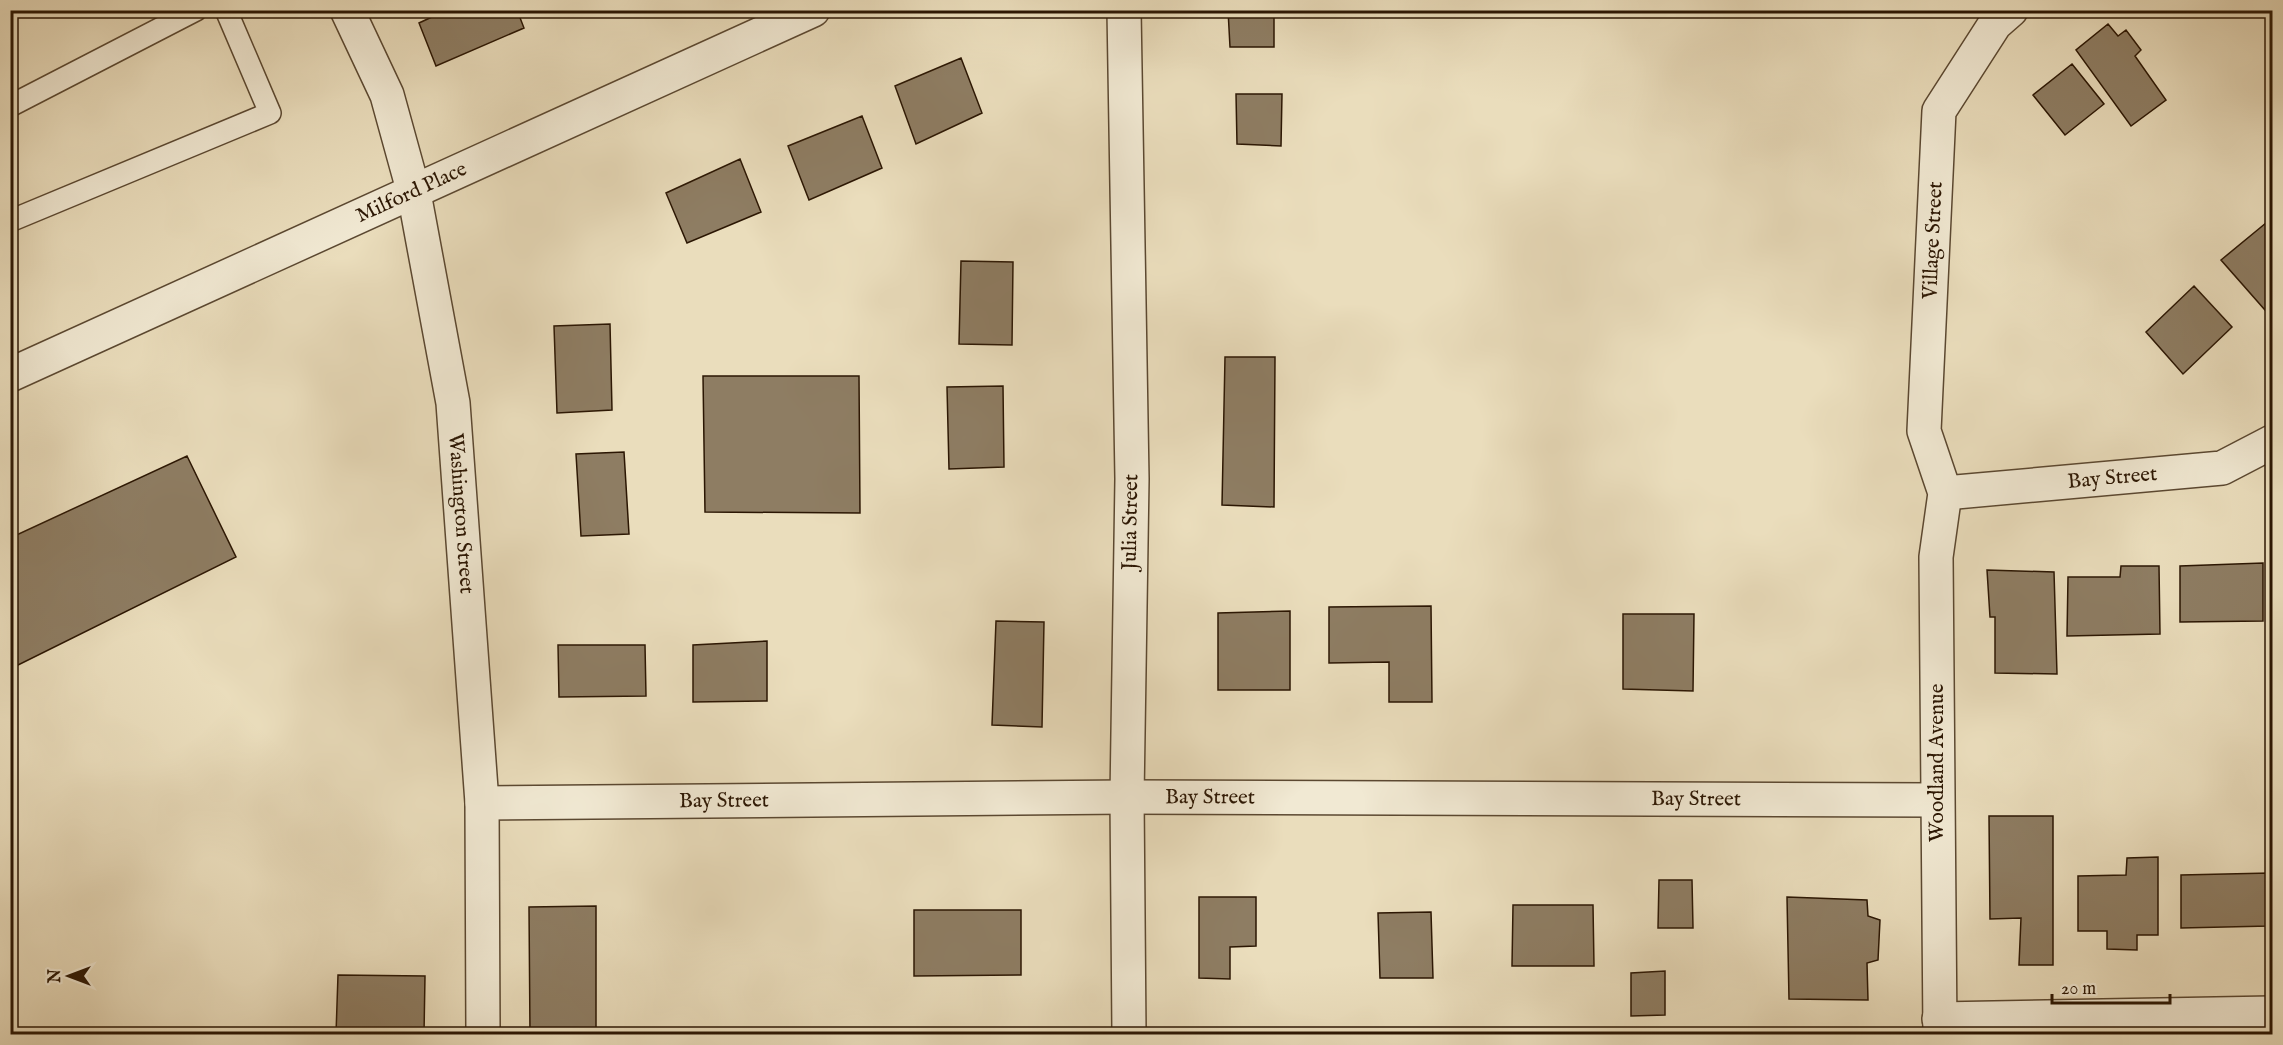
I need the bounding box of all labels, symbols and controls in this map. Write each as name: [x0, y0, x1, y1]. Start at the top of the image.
street label: Milford Place: [352, 155, 472, 229]
street label: Village Street: [1917, 181, 1949, 301]
street label: Washington Street: [442, 432, 480, 595]
street label: Bay Street: [2066, 460, 2158, 495]
street label: Julia Street: [1117, 474, 1145, 572]
street label: Woodland Avenue: [1924, 683, 1951, 842]
street label: Bay Street: [1165, 784, 1255, 811]
street label: Bay Street: [1651, 785, 1741, 813]
street label: Bay Street: [679, 787, 769, 815]
north arrow: [39, 946, 99, 1006]
scale bar: [2052, 967, 2170, 1005]
text: N: [46, 969, 66, 984]
text: 20 m: [2061, 978, 2096, 1001]

